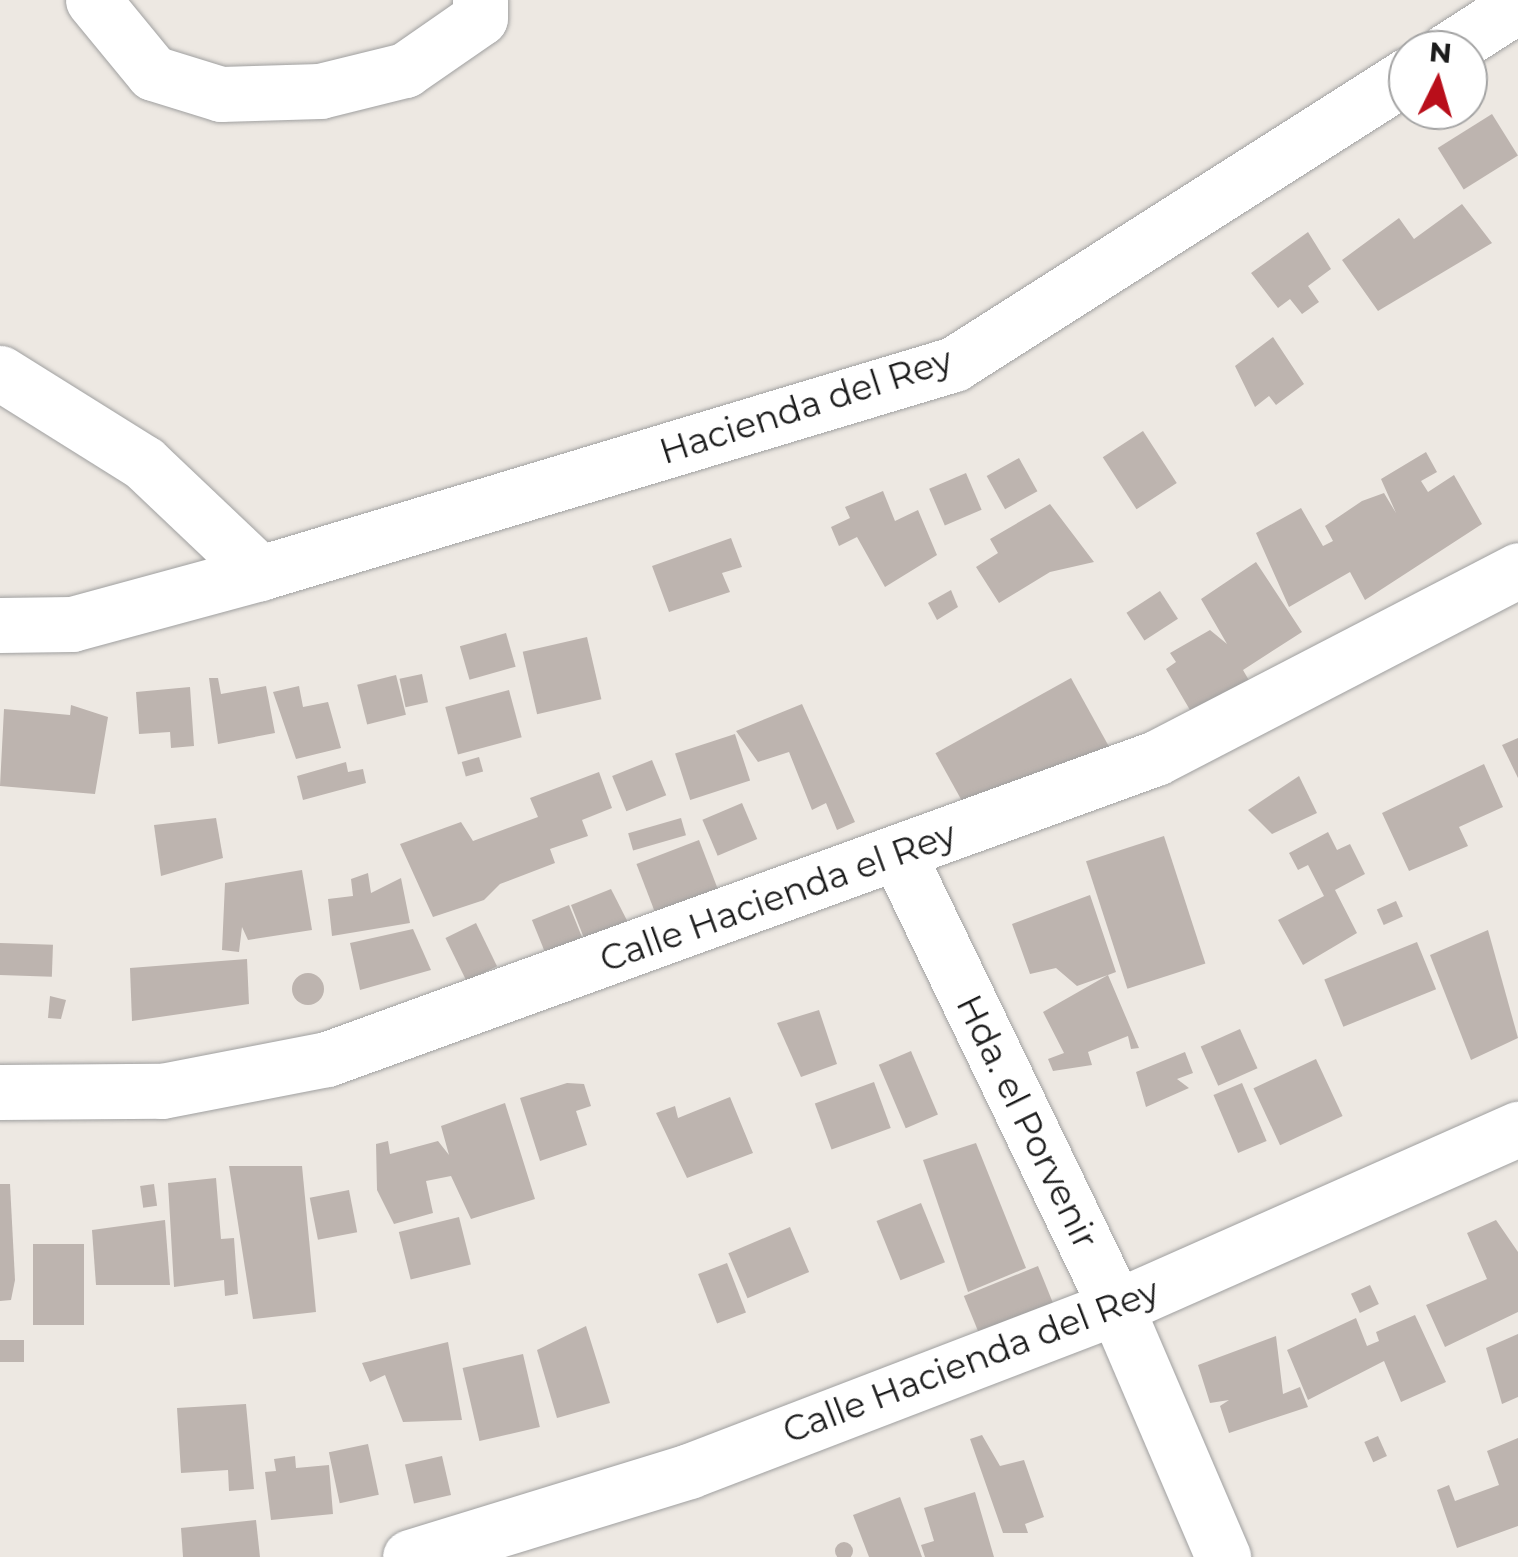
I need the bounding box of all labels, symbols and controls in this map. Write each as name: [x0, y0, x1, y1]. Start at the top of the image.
north arrow: [1388, 30, 1488, 130]
text: N: [1428, 34, 1453, 70]
street label: Hacienda del Rey: [654, 339, 958, 473]
street label: Calle Hacienda el Rey: [594, 813, 962, 981]
street label: Hda. el Porvenir: [947, 988, 1107, 1256]
street label: Calle Hacienda del Rey: [777, 1270, 1165, 1452]

